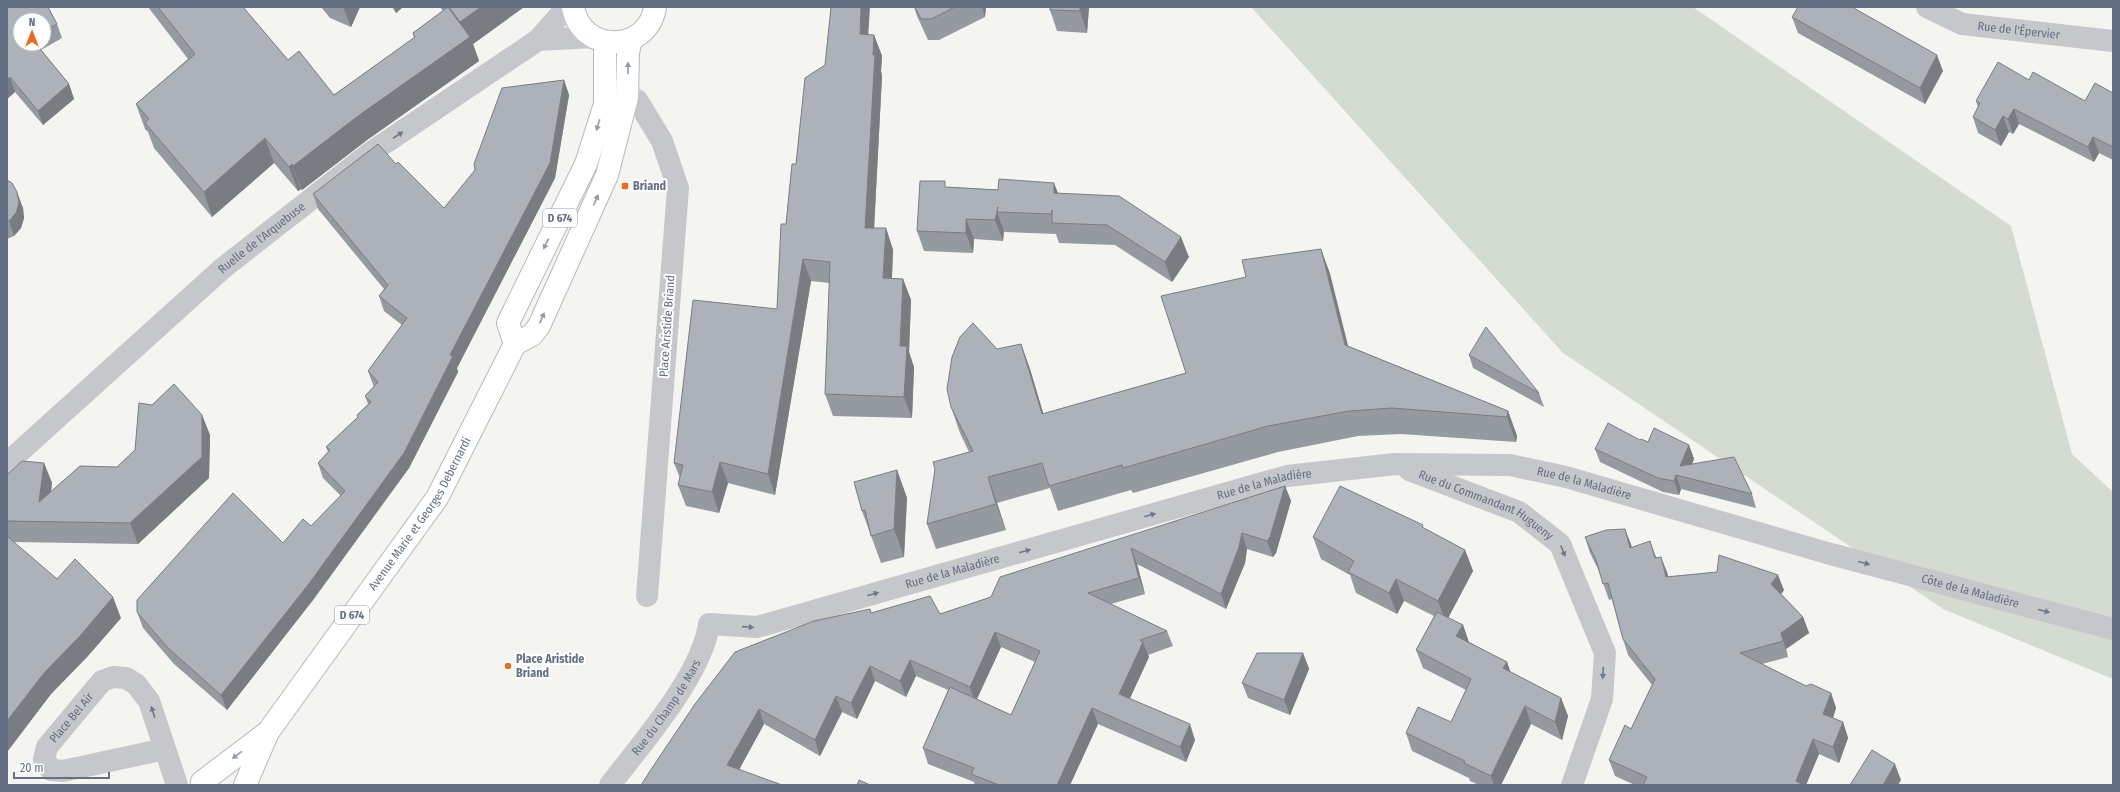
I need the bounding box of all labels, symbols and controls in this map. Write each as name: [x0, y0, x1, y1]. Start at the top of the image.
north arrow: [12, 12, 52, 52]
text: N: [29, 16, 35, 29]
street label: Rue de l'Épervier: [1977, 19, 2061, 42]
one-way arrow: [625, 61, 631, 74]
one-way arrow: [595, 120, 601, 132]
one-way arrow: [392, 131, 403, 139]
place label: Briand: [633, 179, 666, 193]
marker: Briand: [620, 181, 630, 191]
one-way arrow: [593, 193, 599, 205]
street label: Ruelle de l'Arquebuse: [215, 199, 308, 276]
road number: D 674: [543, 209, 577, 227]
one-way arrow: [543, 239, 550, 250]
street label: Place Aristide Briand: [656, 275, 678, 377]
one-way arrow: [539, 313, 545, 324]
street label: Avenue Marie et Georges Debernardi: [366, 435, 474, 593]
street label: Rue de la Maladière: [1536, 464, 1633, 503]
street label: Rue de la Maladière: [1215, 466, 1312, 503]
street label: Rue du Commandant Hugueny: [1417, 467, 1556, 543]
one-way arrow: [1144, 512, 1156, 518]
one-way arrow: [1561, 546, 1567, 558]
one-way arrow: [1019, 548, 1031, 554]
street label: Rue de la Maladière: [904, 551, 1001, 591]
one-way arrow: [1858, 561, 1870, 567]
street label: Côte de la Maladière: [1920, 571, 2021, 611]
one-way arrow: [867, 591, 879, 597]
road number: D 674: [335, 606, 369, 624]
one-way arrow: [2038, 608, 2050, 614]
one-way arrow: [742, 623, 754, 630]
place label: Place Aristide Briand: [516, 652, 584, 680]
street label: Rue du Champ de Mars: [629, 657, 703, 758]
marker: Place Aristide Briand: [503, 661, 513, 671]
one-way arrow: [1600, 667, 1607, 679]
street label: Place Bel Air: [47, 689, 97, 746]
one-way arrow: [150, 706, 156, 718]
one-way arrow: [231, 751, 242, 759]
scale bar: [14, 754, 109, 780]
text: 20 m: [20, 761, 44, 775]

